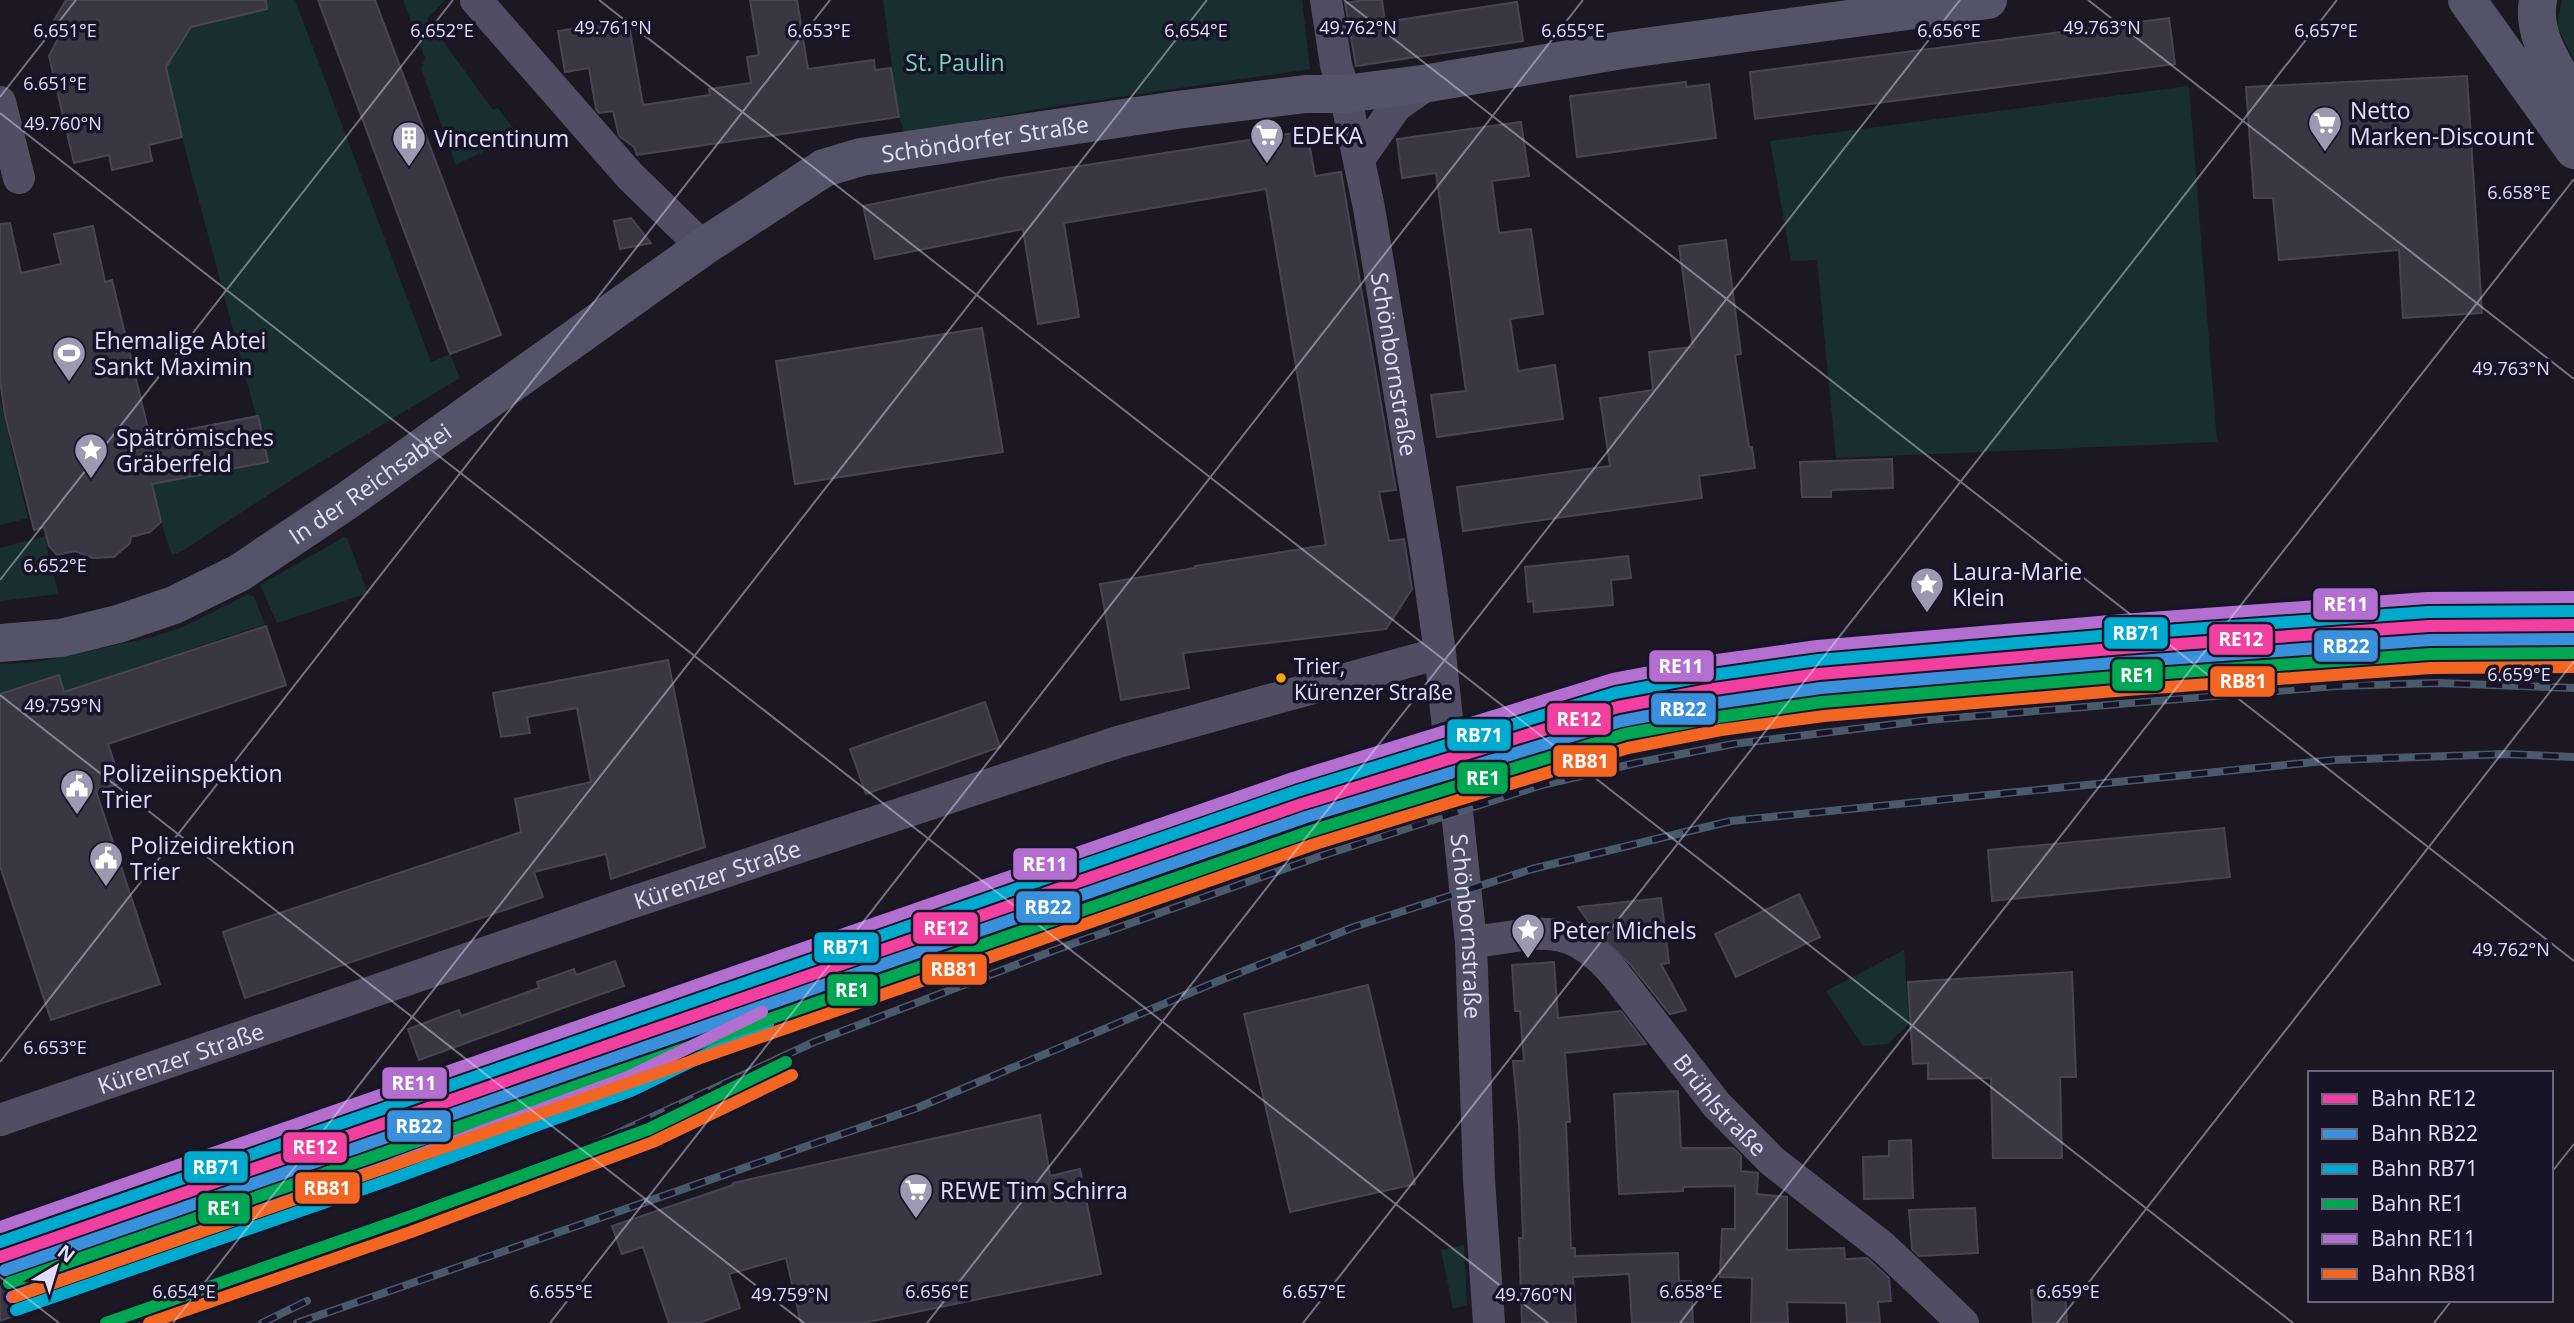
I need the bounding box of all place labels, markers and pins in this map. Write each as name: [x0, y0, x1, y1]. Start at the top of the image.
place label: Netto Marken-Discount: [2350, 94, 2534, 152]
supermarket icon: Netto Marken-Discount: [2306, 104, 2344, 153]
supermarket icon: EDEKA: [1248, 116, 1286, 165]
building icon: Vincentinum: [390, 119, 428, 168]
place label: EDEKA: [1292, 119, 1363, 151]
place label: Vincentinum: [434, 122, 569, 154]
place label: Ehemalige Abtei Sankt Maximin: [94, 324, 266, 382]
sports icon: Ehemalige Abtei Sankt Maximin: [50, 334, 88, 383]
place label: Spätrömisches Gräberfeld: [116, 421, 274, 479]
place icon: Spätrömisches Gräberfeld: [72, 431, 110, 480]
place label: Laura-Marie Klein: [1952, 555, 2082, 613]
place icon: Laura-Marie Klein: [1908, 565, 1946, 614]
place label: Trier, Kürenzer Straße: [1294, 652, 1453, 706]
marker: Trier, Kürenzer Straße: [1274, 671, 1288, 685]
place label: Polizeiinspektion Trier: [102, 757, 283, 815]
public building icon: Polizeiinspektion Trier: [58, 767, 96, 816]
place label: Polizeidirektion Trier: [130, 829, 295, 887]
public building icon: Polizeidirektion Trier: [87, 839, 125, 888]
place icon: Peter Michels: [1509, 911, 1547, 960]
place label: Peter Michels: [1552, 914, 1697, 946]
supermarket icon: REWE Tim Schirra: [897, 1171, 935, 1220]
place label: REWE Tim Schirra: [940, 1174, 1128, 1206]

